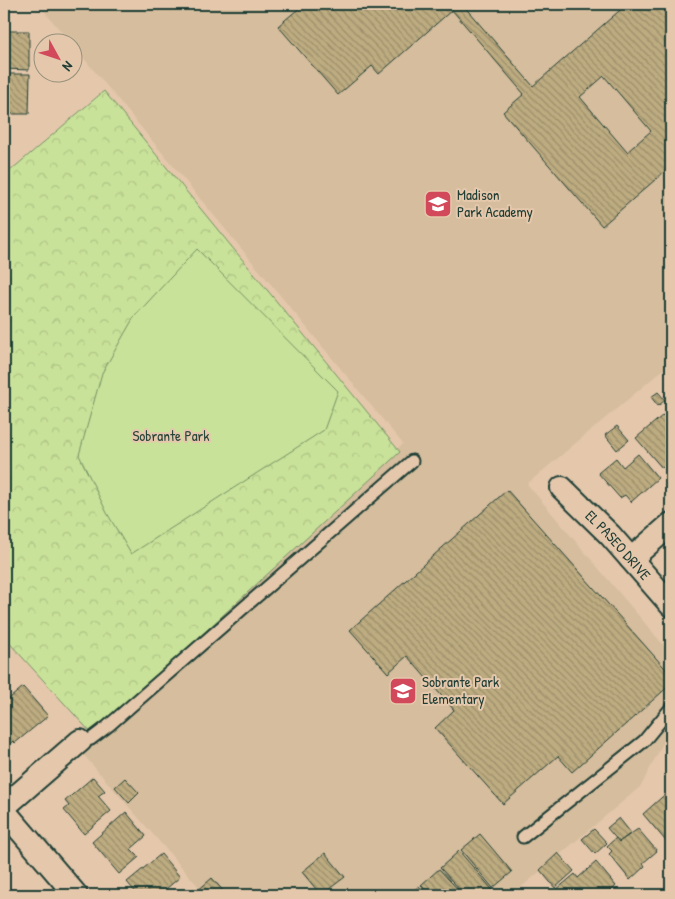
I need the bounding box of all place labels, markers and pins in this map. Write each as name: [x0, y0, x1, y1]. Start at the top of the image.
place label: Madison Park Academy: [457, 184, 533, 222]
school or university icon: Madison Park Academy: [423, 189, 453, 219]
place label: Sobrante Park Elementary: [422, 671, 499, 709]
school or university icon: Sobrante Park Elementary: [388, 676, 418, 706]

